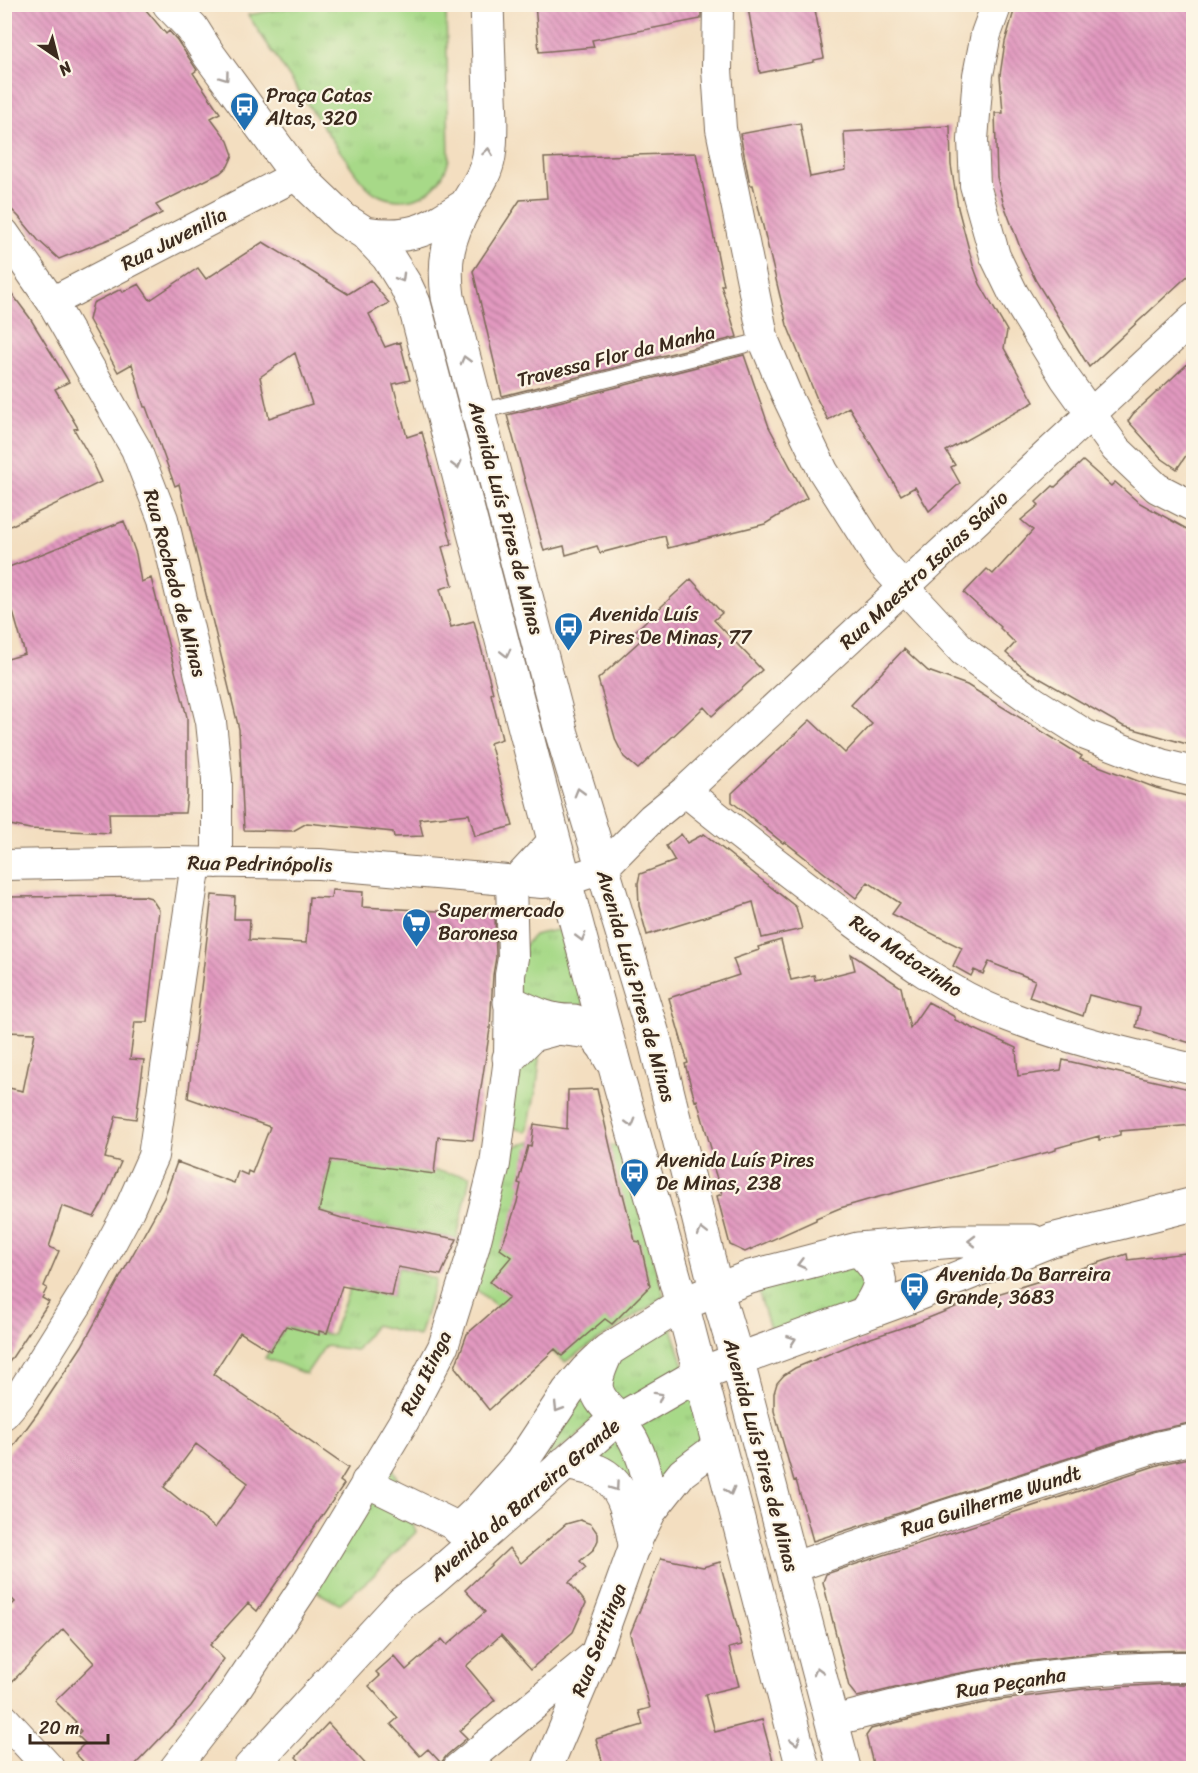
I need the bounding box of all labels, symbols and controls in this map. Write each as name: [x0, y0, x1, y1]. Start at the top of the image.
north arrow: [27, 27, 87, 87]
text: N: [52, 53, 79, 84]
one-way arrow: [217, 71, 228, 82]
place label: Praça Catas Altas, 320: [265, 78, 373, 136]
bus stop icon: Praça Catas Altas, 320: [229, 90, 261, 132]
one-way arrow: [482, 147, 494, 156]
street label: Rua Juvenilia: [115, 197, 233, 281]
one-way arrow: [394, 272, 406, 282]
street label: Travessa Flor da Manha: [513, 314, 719, 398]
one-way arrow: [460, 356, 472, 366]
street label: Avenida Luís Pires de Minas: [458, 397, 554, 639]
one-way arrow: [450, 459, 462, 470]
street label: Rua Maestro Isaias Sávio: [831, 482, 1017, 658]
street label: Rua Rochedo de Minas: [133, 485, 217, 682]
place label: Avenida Luís Pires De Minas, 77: [588, 597, 753, 655]
bus stop icon: Avenida Luís Pires De Minas, 77: [552, 610, 584, 652]
one-way arrow: [499, 648, 511, 658]
one-way arrow: [574, 788, 586, 798]
street label: Rua Pedrinópolis: [187, 845, 334, 883]
street label: Avenida Luís Pires de Minas: [586, 865, 686, 1107]
place label: Supermercado Baronesa: [438, 893, 564, 951]
street label: Rua Matozinho: [842, 905, 970, 1007]
supermarket icon: Supermercado Baronesa: [401, 906, 433, 948]
one-way arrow: [573, 932, 586, 942]
one-way arrow: [624, 1117, 636, 1128]
place label: Avenida Luís Pires De Minas, 238: [655, 1143, 815, 1201]
bus stop icon: Avenida Luís Pires De Minas, 238: [619, 1156, 651, 1198]
one-way arrow: [696, 1227, 709, 1237]
one-way arrow: [968, 1235, 977, 1247]
one-way arrow: [796, 1257, 807, 1269]
place label: Avenida Da Barreira Grande, 3683: [935, 1257, 1112, 1315]
bus stop icon: Avenida Da Barreira Grande, 3683: [899, 1270, 931, 1312]
street label: Rua Itinga: [390, 1324, 462, 1422]
street label: Avenida Luís Pires de Minas: [713, 1334, 809, 1576]
one-way arrow: [786, 1334, 797, 1347]
one-way arrow: [653, 1392, 663, 1404]
one-way arrow: [555, 1401, 566, 1412]
street label: Avenida da Barreira Grande: [421, 1409, 628, 1591]
street label: Rua Guilherme Wundt: [896, 1455, 1086, 1547]
one-way arrow: [608, 1481, 619, 1492]
one-way arrow: [723, 1486, 735, 1496]
street label: Rua Seritinga: [561, 1578, 637, 1702]
street label: Rua Peçanha: [954, 1657, 1069, 1709]
one-way arrow: [813, 1667, 825, 1677]
scale bar: [30, 1707, 108, 1745]
text: 20 m: [39, 1712, 79, 1744]
one-way arrow: [789, 1735, 801, 1746]

